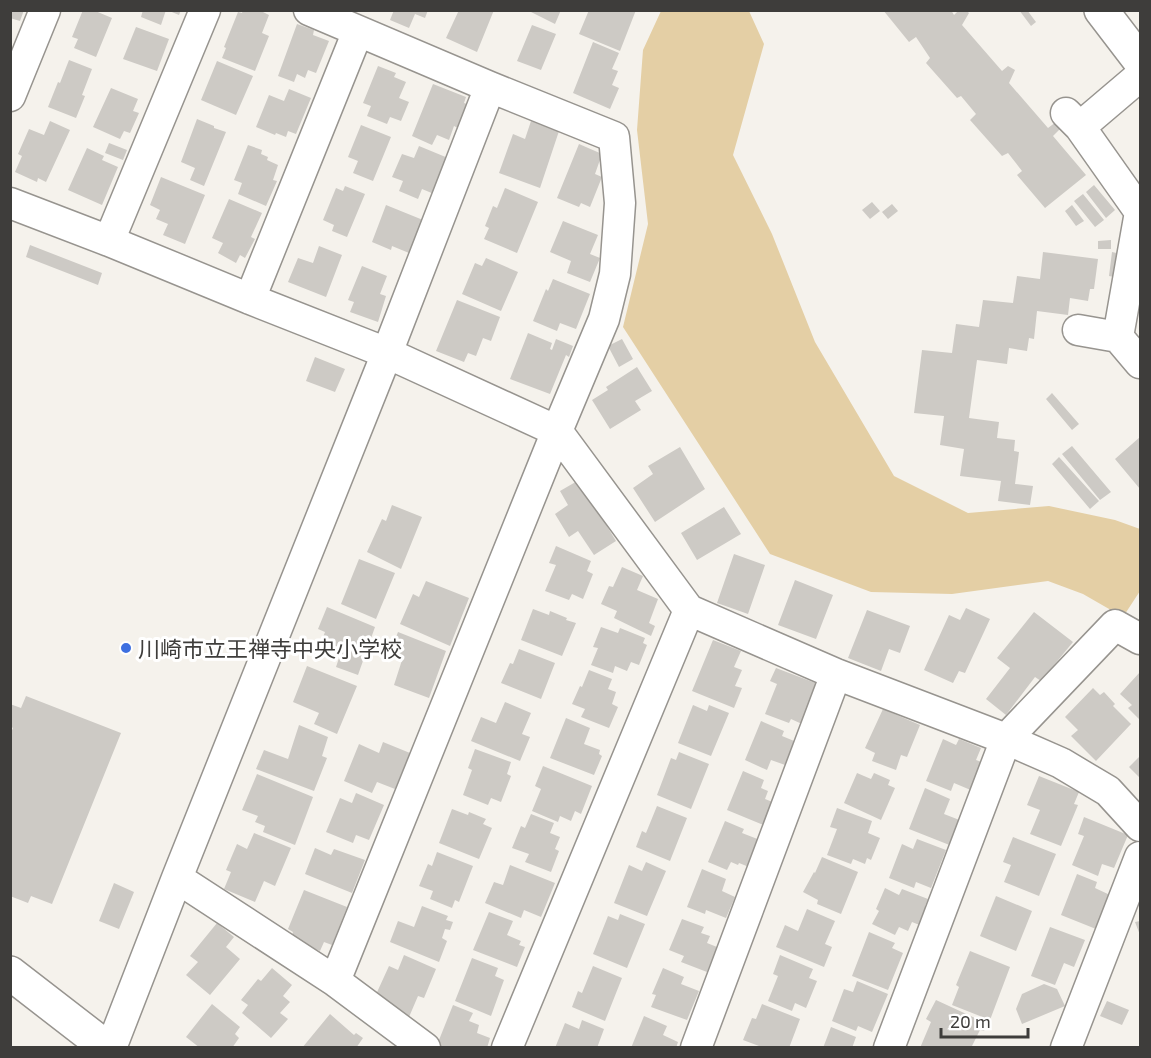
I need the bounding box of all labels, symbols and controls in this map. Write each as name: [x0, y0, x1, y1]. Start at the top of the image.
place label: 川崎市立王禅寺中央小学校: [138, 635, 402, 661]
marker: 川崎市立王禅寺中央小学校: [119, 641, 133, 655]
scale bar: [941, 1001, 1028, 1039]
text: 20 m: [950, 1010, 991, 1032]

